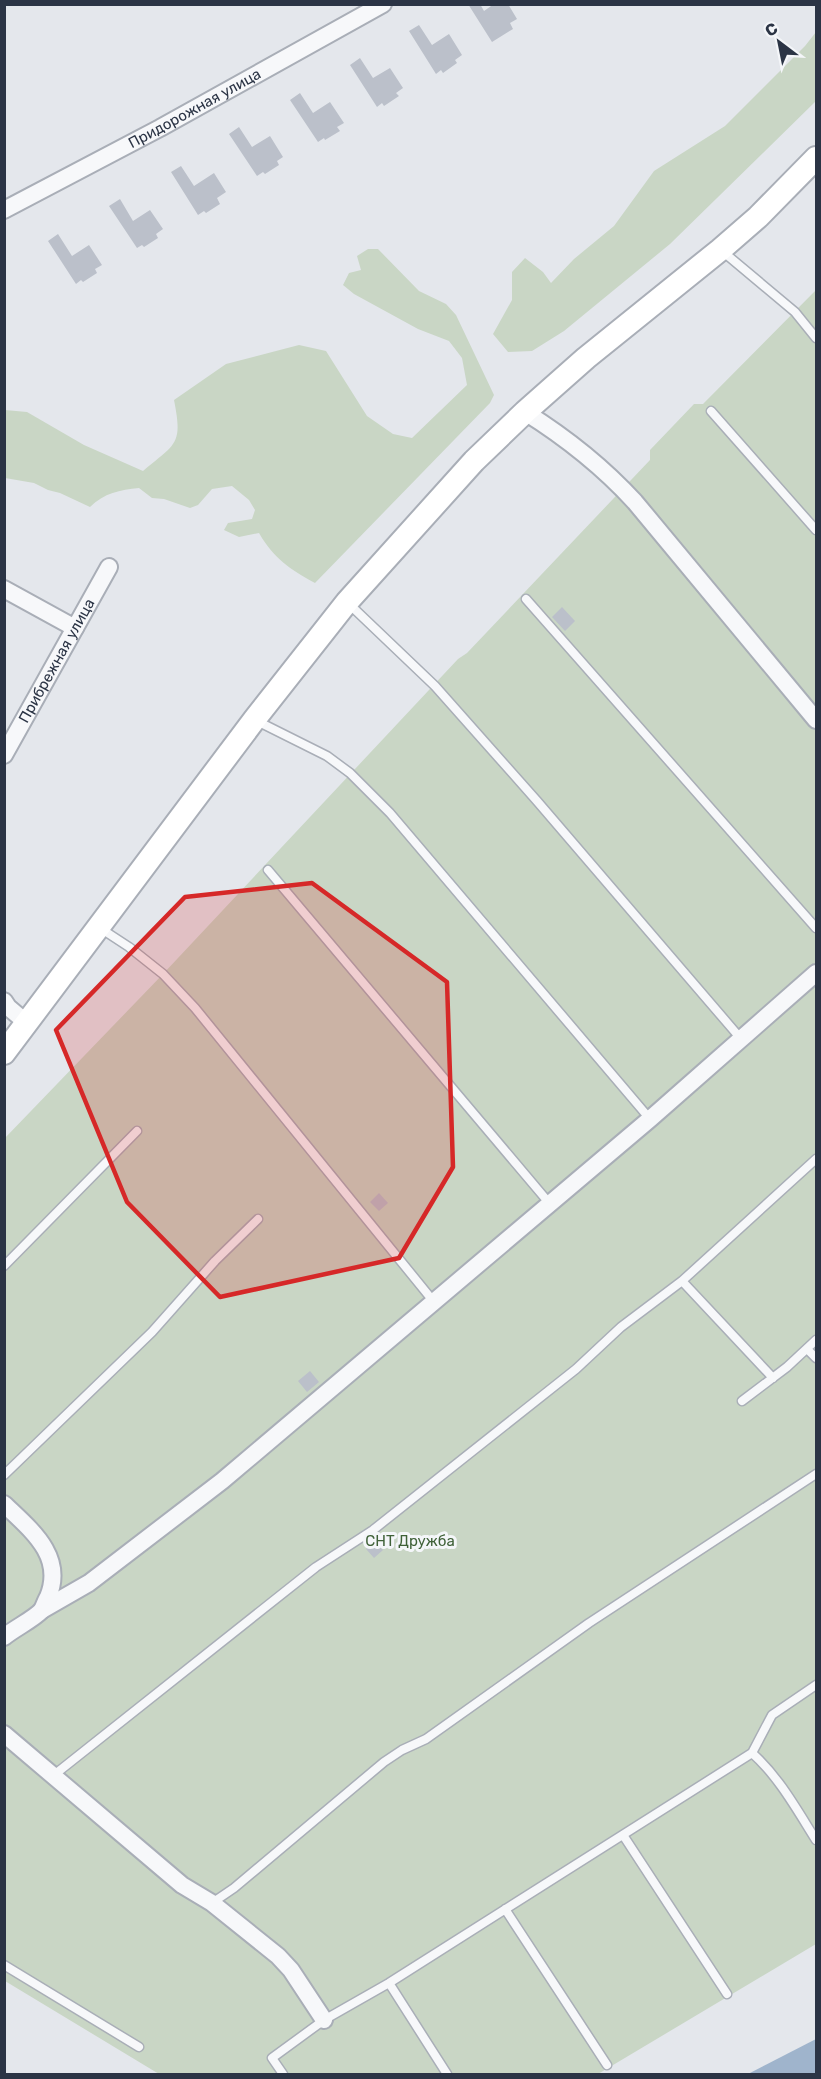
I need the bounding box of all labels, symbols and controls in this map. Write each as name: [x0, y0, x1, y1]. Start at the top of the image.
north arrow: [749, 12, 809, 72]
text: С: [762, 19, 781, 41]
street label: Придорожная улица: [125, 65, 264, 152]
street label: Прибрежная улица: [15, 595, 98, 726]
park label: СНТ Дружба: [365, 1532, 455, 1550]

